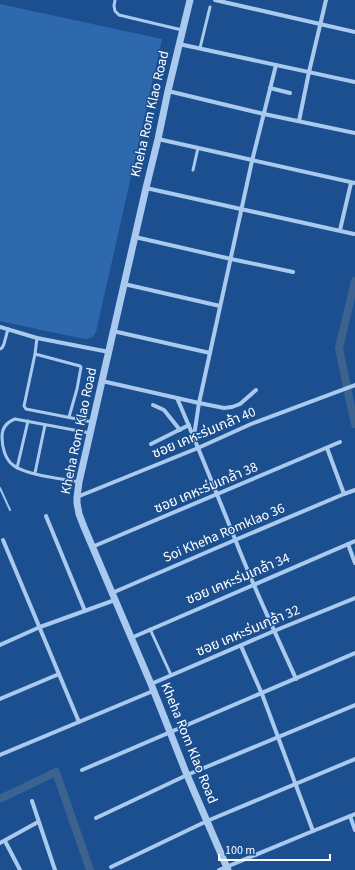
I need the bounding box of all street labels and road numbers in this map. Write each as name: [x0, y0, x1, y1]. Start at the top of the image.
street label: Kheha Rom Klao Road: [126, 49, 174, 179]
street label: Kheha Rom Klao Road: [56, 366, 102, 496]
street label: ซอย เคหะร่มเกล้า 40: [149, 402, 259, 464]
street label: ซอย เคหะร่มเกล้า 38: [151, 457, 261, 519]
street label: Soi Kheha Romklao 36: [160, 498, 288, 568]
street label: ซอย เคหะร่มเกล้า 34: [183, 548, 293, 610]
street label: ซอย เคหะร่มเกล้า 32: [193, 600, 303, 662]
street label: Kheha Rom Klao Road: [156, 679, 222, 807]

